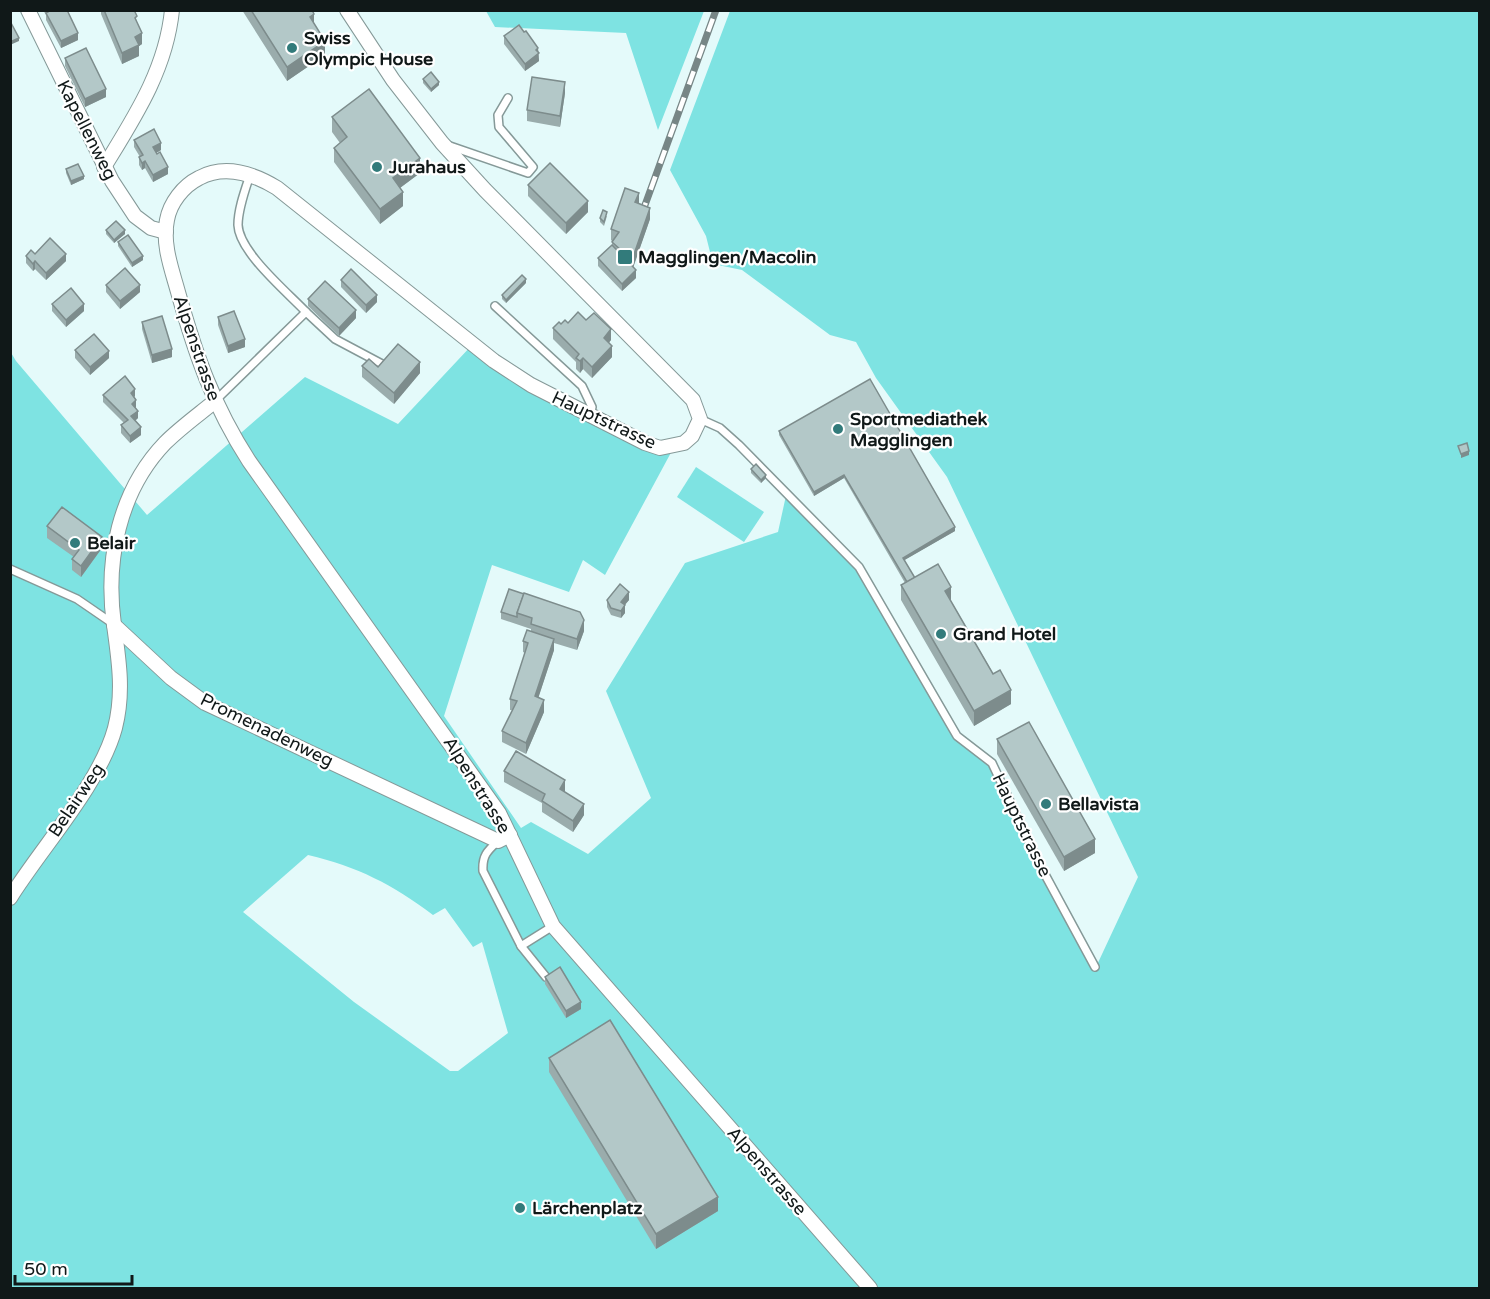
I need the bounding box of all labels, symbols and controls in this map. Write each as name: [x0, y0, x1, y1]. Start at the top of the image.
place label: Swiss Olympic House: [304, 27, 433, 70]
marker: Swiss Olympic House: [285, 41, 299, 55]
street label: Kapellenweg: [52, 76, 122, 184]
place label: Jurahaus: [388, 156, 466, 178]
marker: Jurahaus: [370, 160, 384, 174]
place label: Magglingen/Macolin: [638, 246, 817, 268]
marker: Magglingen/Macolin: [616, 248, 634, 266]
street label: Alpenstrasse: [169, 292, 225, 404]
street label: Hauptstrasse: [548, 386, 660, 454]
place label: Sportmediathek Magglingen: [850, 408, 987, 451]
marker: Sportmediathek Magglingen: [831, 422, 845, 436]
place label: Belair: [87, 532, 137, 554]
marker: Belair: [68, 536, 82, 550]
place label: Grand Hotel: [953, 623, 1056, 645]
marker: Grand Hotel: [934, 627, 948, 641]
street label: Promenadenweg: [197, 688, 337, 772]
street label: Alpenstrasse: [438, 732, 516, 838]
street label: Belairweg: [43, 759, 109, 841]
street label: Hauptstrasse: [987, 770, 1057, 880]
place label: Bellavista: [1058, 793, 1139, 815]
marker: Bellavista: [1039, 797, 1053, 811]
street label: Alpenstrasse: [723, 1122, 811, 1220]
place label: Lärchenplatz: [532, 1197, 642, 1219]
marker: Lärchenplatz: [513, 1201, 527, 1215]
scale bar: [15, 1248, 132, 1286]
text: 50 m: [24, 1258, 68, 1280]

